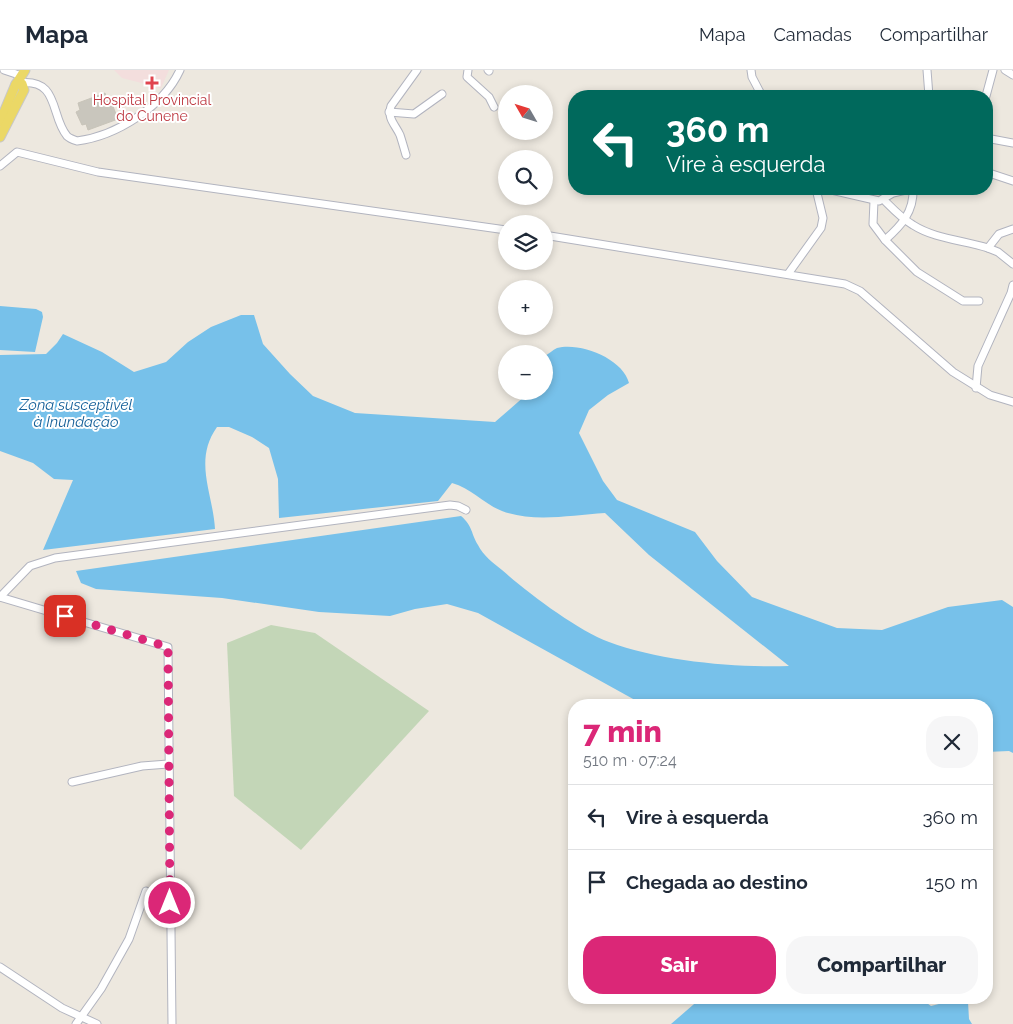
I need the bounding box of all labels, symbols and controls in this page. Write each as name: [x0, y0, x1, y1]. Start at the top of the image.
text: Mapa: [25, 20, 88, 49]
text: Mapa: [699, 24, 745, 45]
text: Camadas: [773, 24, 852, 45]
text: Compartilhar: [880, 24, 988, 45]
marker: Hospital Provincial do Cunene: [145, 76, 159, 90]
north arrow: [498, 85, 552, 140]
map controls: [498, 85, 553, 400]
place label: Hospital Provincial do Cunene: [93, 92, 211, 124]
text: 360 m: [666, 109, 769, 150]
icon: left: [583, 110, 648, 175]
button: search: [498, 150, 553, 205]
text: Vire à esquerda: [666, 151, 825, 177]
button: layers: [498, 215, 553, 270]
button: +: [498, 280, 553, 335]
button: −: [498, 345, 553, 400]
water label: Zona susceptivél à Inundação: [19, 396, 132, 431]
pin: [44, 595, 86, 637]
icon: arrive: [51, 602, 79, 630]
text: 7 min: [583, 714, 662, 749]
button: close: [926, 716, 978, 768]
text: 510 m · 07:24: [583, 751, 677, 770]
icon: left: [583, 803, 611, 831]
text: Vire à esquerda: [626, 806, 769, 828]
text: 360 m: [922, 806, 978, 828]
icon: arrive: [583, 868, 611, 896]
text: Chegada ao destino: [626, 871, 808, 893]
text: 150 m: [926, 871, 978, 893]
position arrow: [143, 876, 195, 928]
button: Sair: [583, 936, 776, 994]
button: Compartilhar: [786, 936, 978, 994]

